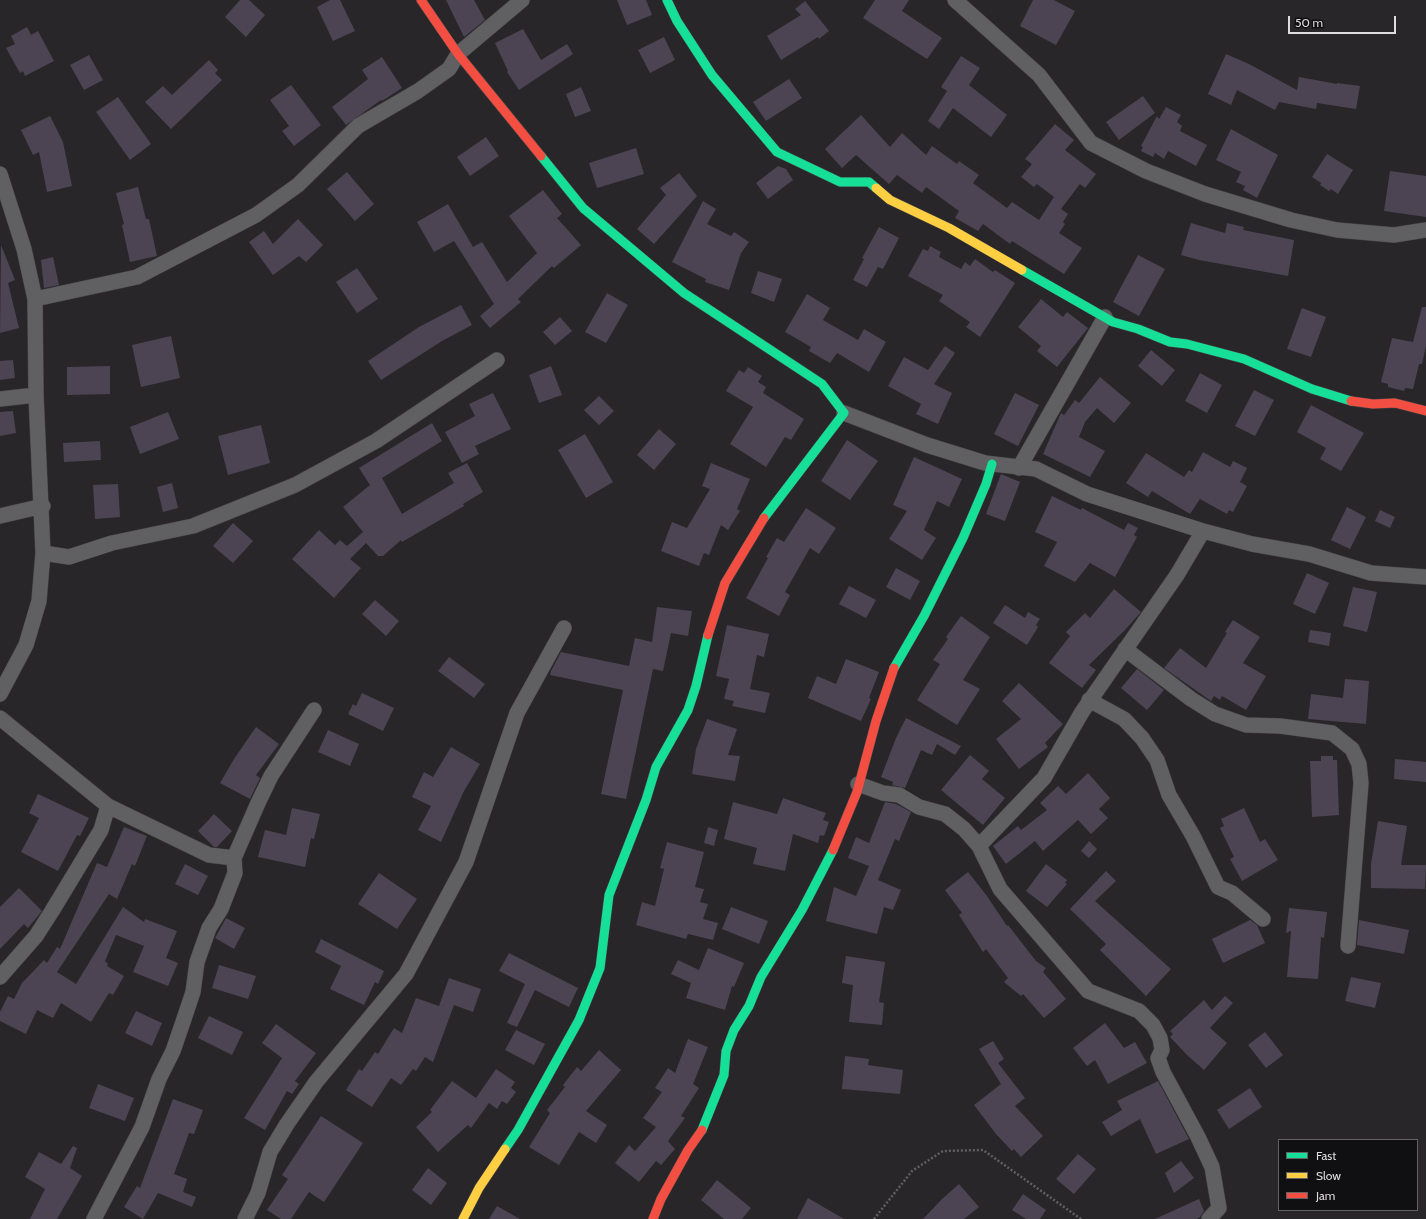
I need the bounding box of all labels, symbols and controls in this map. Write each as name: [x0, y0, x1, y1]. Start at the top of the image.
scale bar: [1290, 8, 1398, 34]
text: 50 m: [1295, 15, 1323, 30]
legend: [1278, 1139, 1418, 1211]
text: Fast: [1316, 1148, 1336, 1163]
text: Slow: [1316, 1168, 1341, 1183]
text: Jam: [1316, 1188, 1335, 1203]

